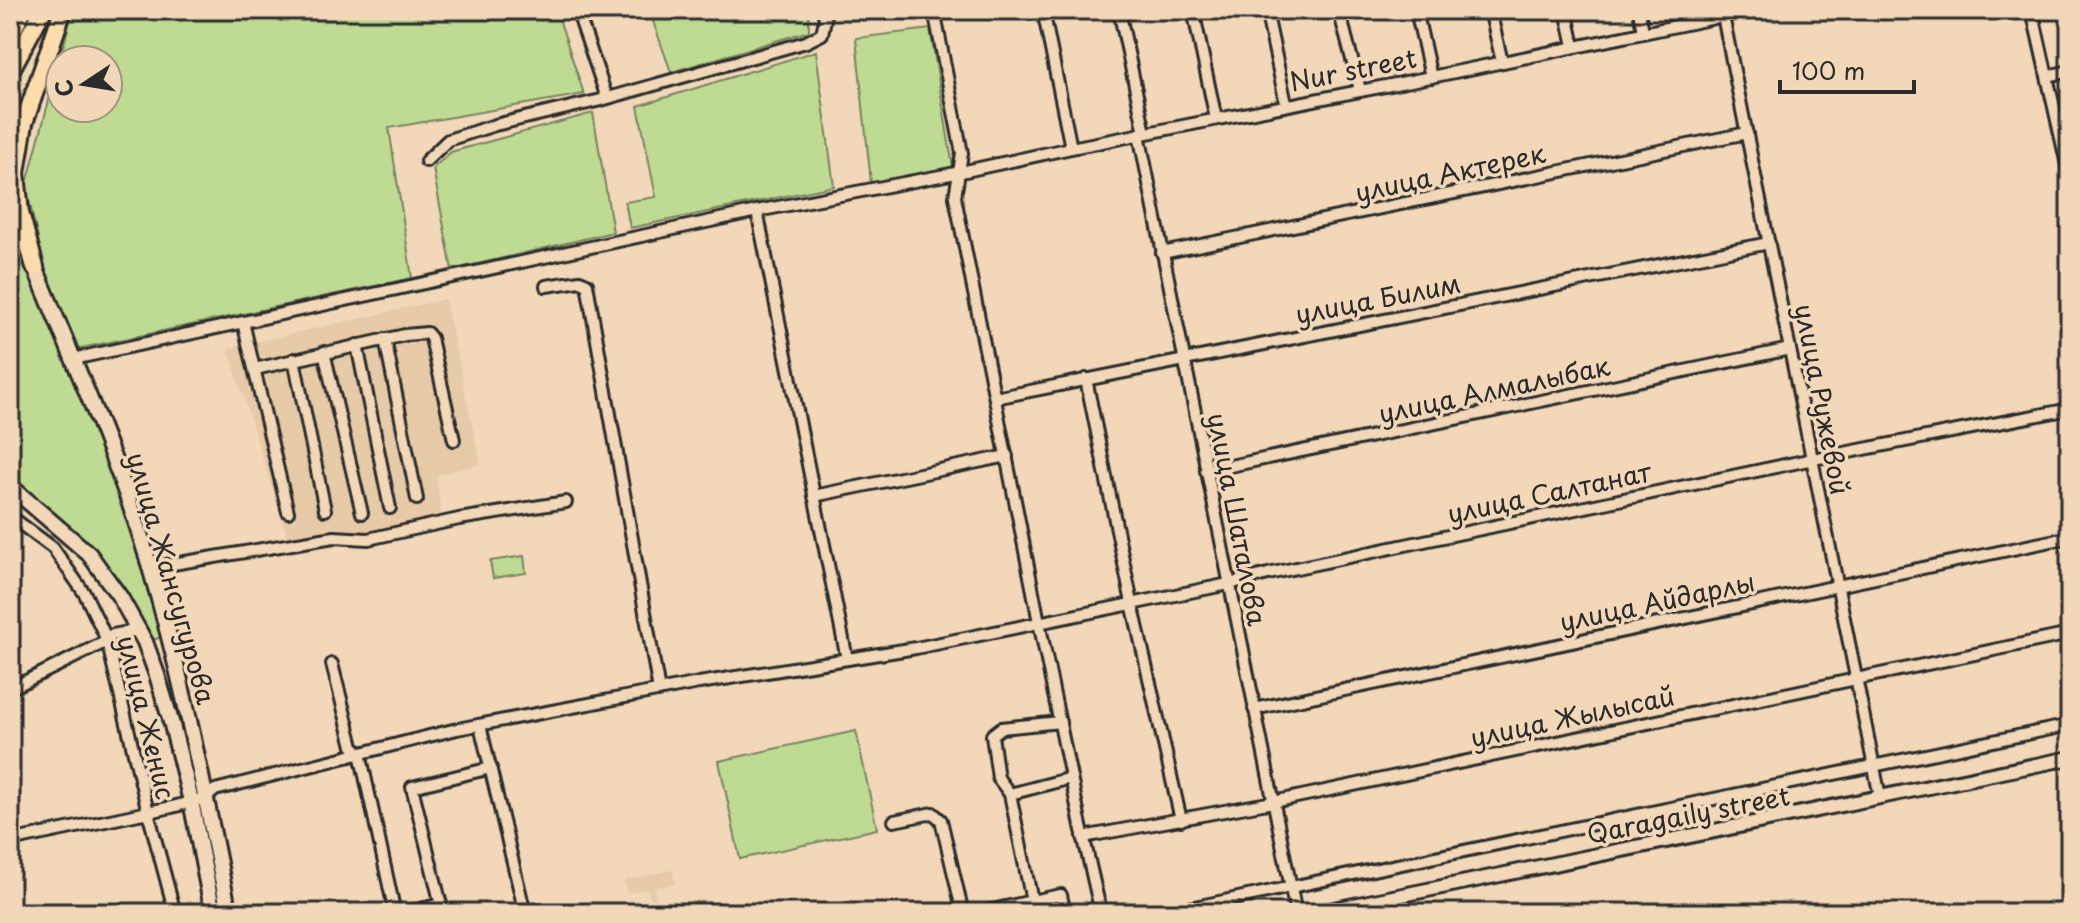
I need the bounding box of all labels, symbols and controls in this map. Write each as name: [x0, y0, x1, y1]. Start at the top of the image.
street label: Nur street: [1286, 38, 1420, 100]
north arrow: [44, 44, 124, 124]
scale bar: [1780, 44, 1914, 94]
text: 100 m: [1792, 52, 1865, 88]
text: С: [45, 77, 81, 100]
street label: улица Актерек: [1351, 133, 1549, 211]
street label: улица Билим: [1292, 263, 1464, 333]
street label: улица Ружевой: [1785, 300, 1861, 498]
street label: улица Алмалыбак: [1375, 345, 1614, 433]
street label: улица Шаталова: [1198, 409, 1278, 630]
street label: улица Жансугурова: [117, 447, 227, 709]
street label: улица Салтанат: [1443, 451, 1656, 533]
street label: улица Айдарлы: [1556, 561, 1758, 641]
street label: улица Женис: [108, 631, 186, 803]
street label: улица Жылысай: [1466, 675, 1678, 757]
street label: Qaragaily street: [1583, 775, 1793, 853]

